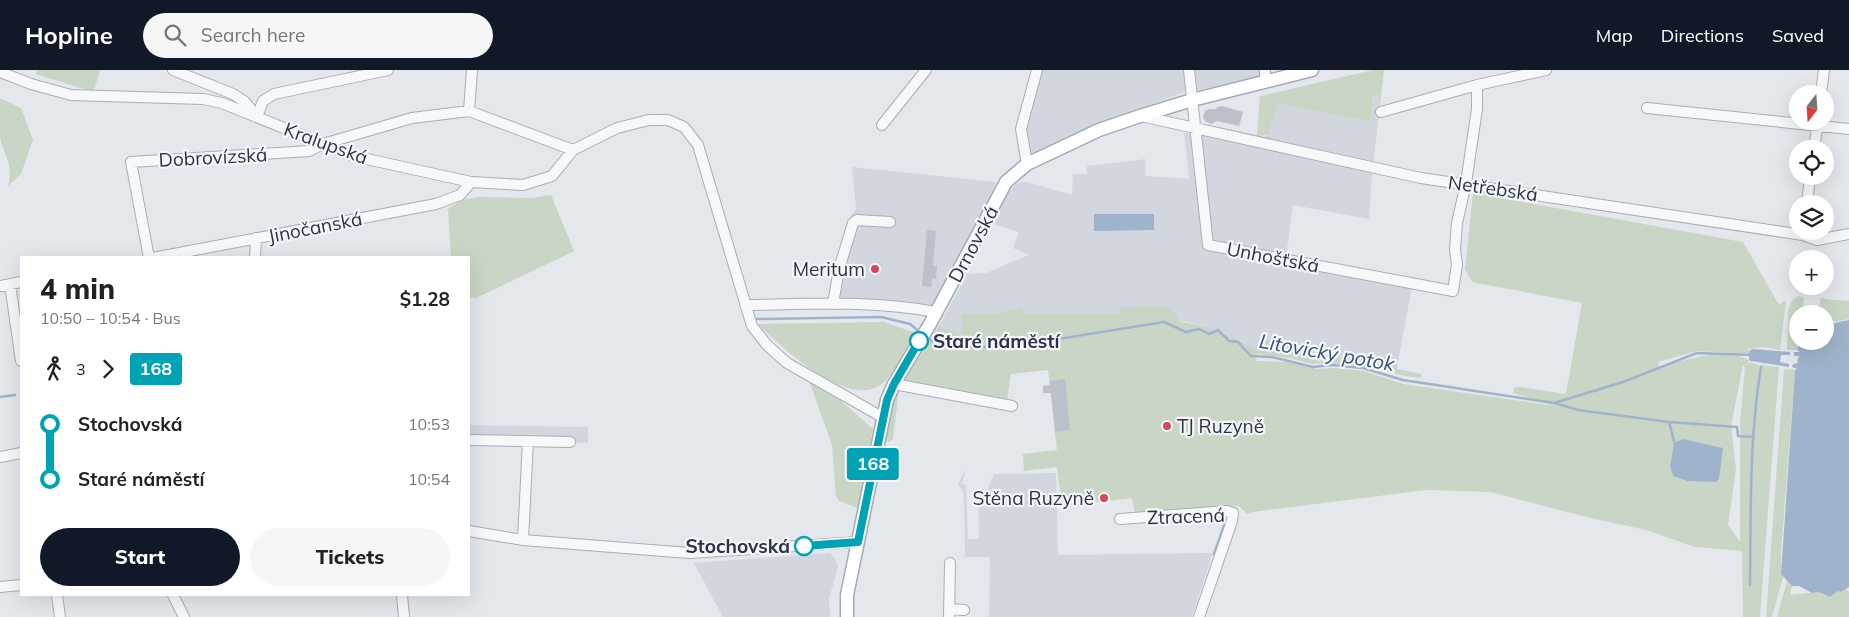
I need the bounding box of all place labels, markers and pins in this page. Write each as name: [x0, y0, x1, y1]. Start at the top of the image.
place label: Meritum: [793, 257, 865, 281]
marker: Meritum: [869, 263, 881, 275]
place label: Staré náměstí: [933, 329, 1060, 353]
marker: Staré náměstí: [909, 331, 929, 351]
place label: TJ Ruzyně: [1177, 414, 1264, 438]
marker: TJ Ruzyně: [1161, 420, 1173, 432]
place label: Stěna Ruzyně: [972, 486, 1094, 510]
marker: Stěna Ruzyně: [1098, 492, 1110, 504]
place label: Stochovská: [685, 534, 790, 558]
marker: Stochovská: [794, 536, 814, 556]

